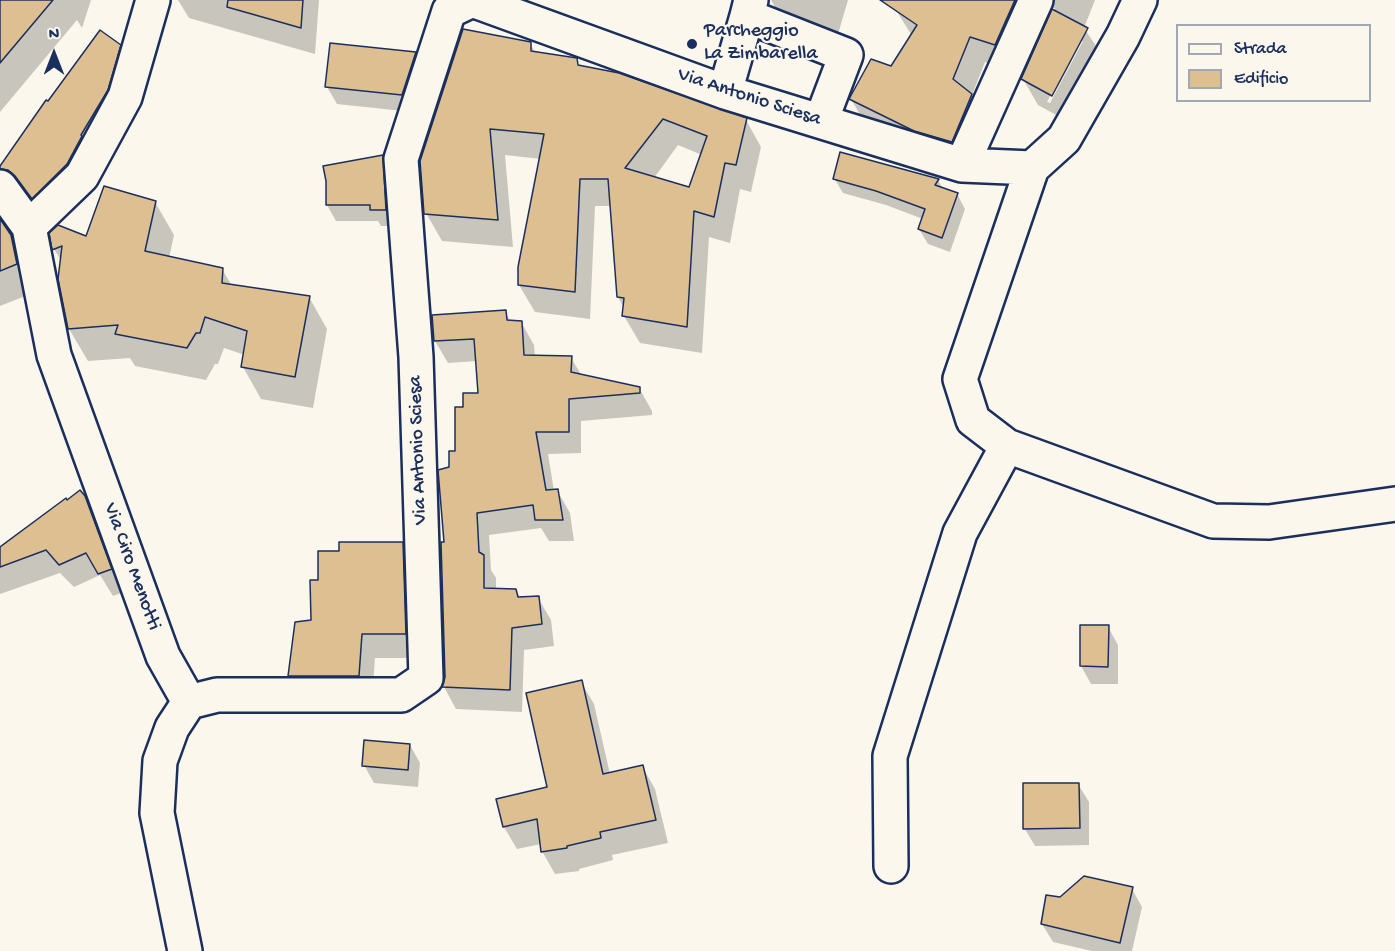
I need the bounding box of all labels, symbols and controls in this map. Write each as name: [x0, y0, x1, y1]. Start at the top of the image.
place label: Parcheggio La Zimbarella: [704, 20, 818, 67]
north arrow: [24, 24, 84, 84]
legend: [1176, 24, 1371, 102]
text: N: [49, 26, 59, 45]
marker: Parcheggio La Zimbarella: [685, 37, 699, 51]
text: Strada: [1234, 39, 1287, 60]
street label: Via Antonio Sciesa: [674, 64, 824, 132]
text: Edificio: [1234, 69, 1288, 90]
street label: Via Antonio Sciesa: [404, 375, 434, 525]
street label: Via Ciro Menotti: [97, 500, 165, 634]

